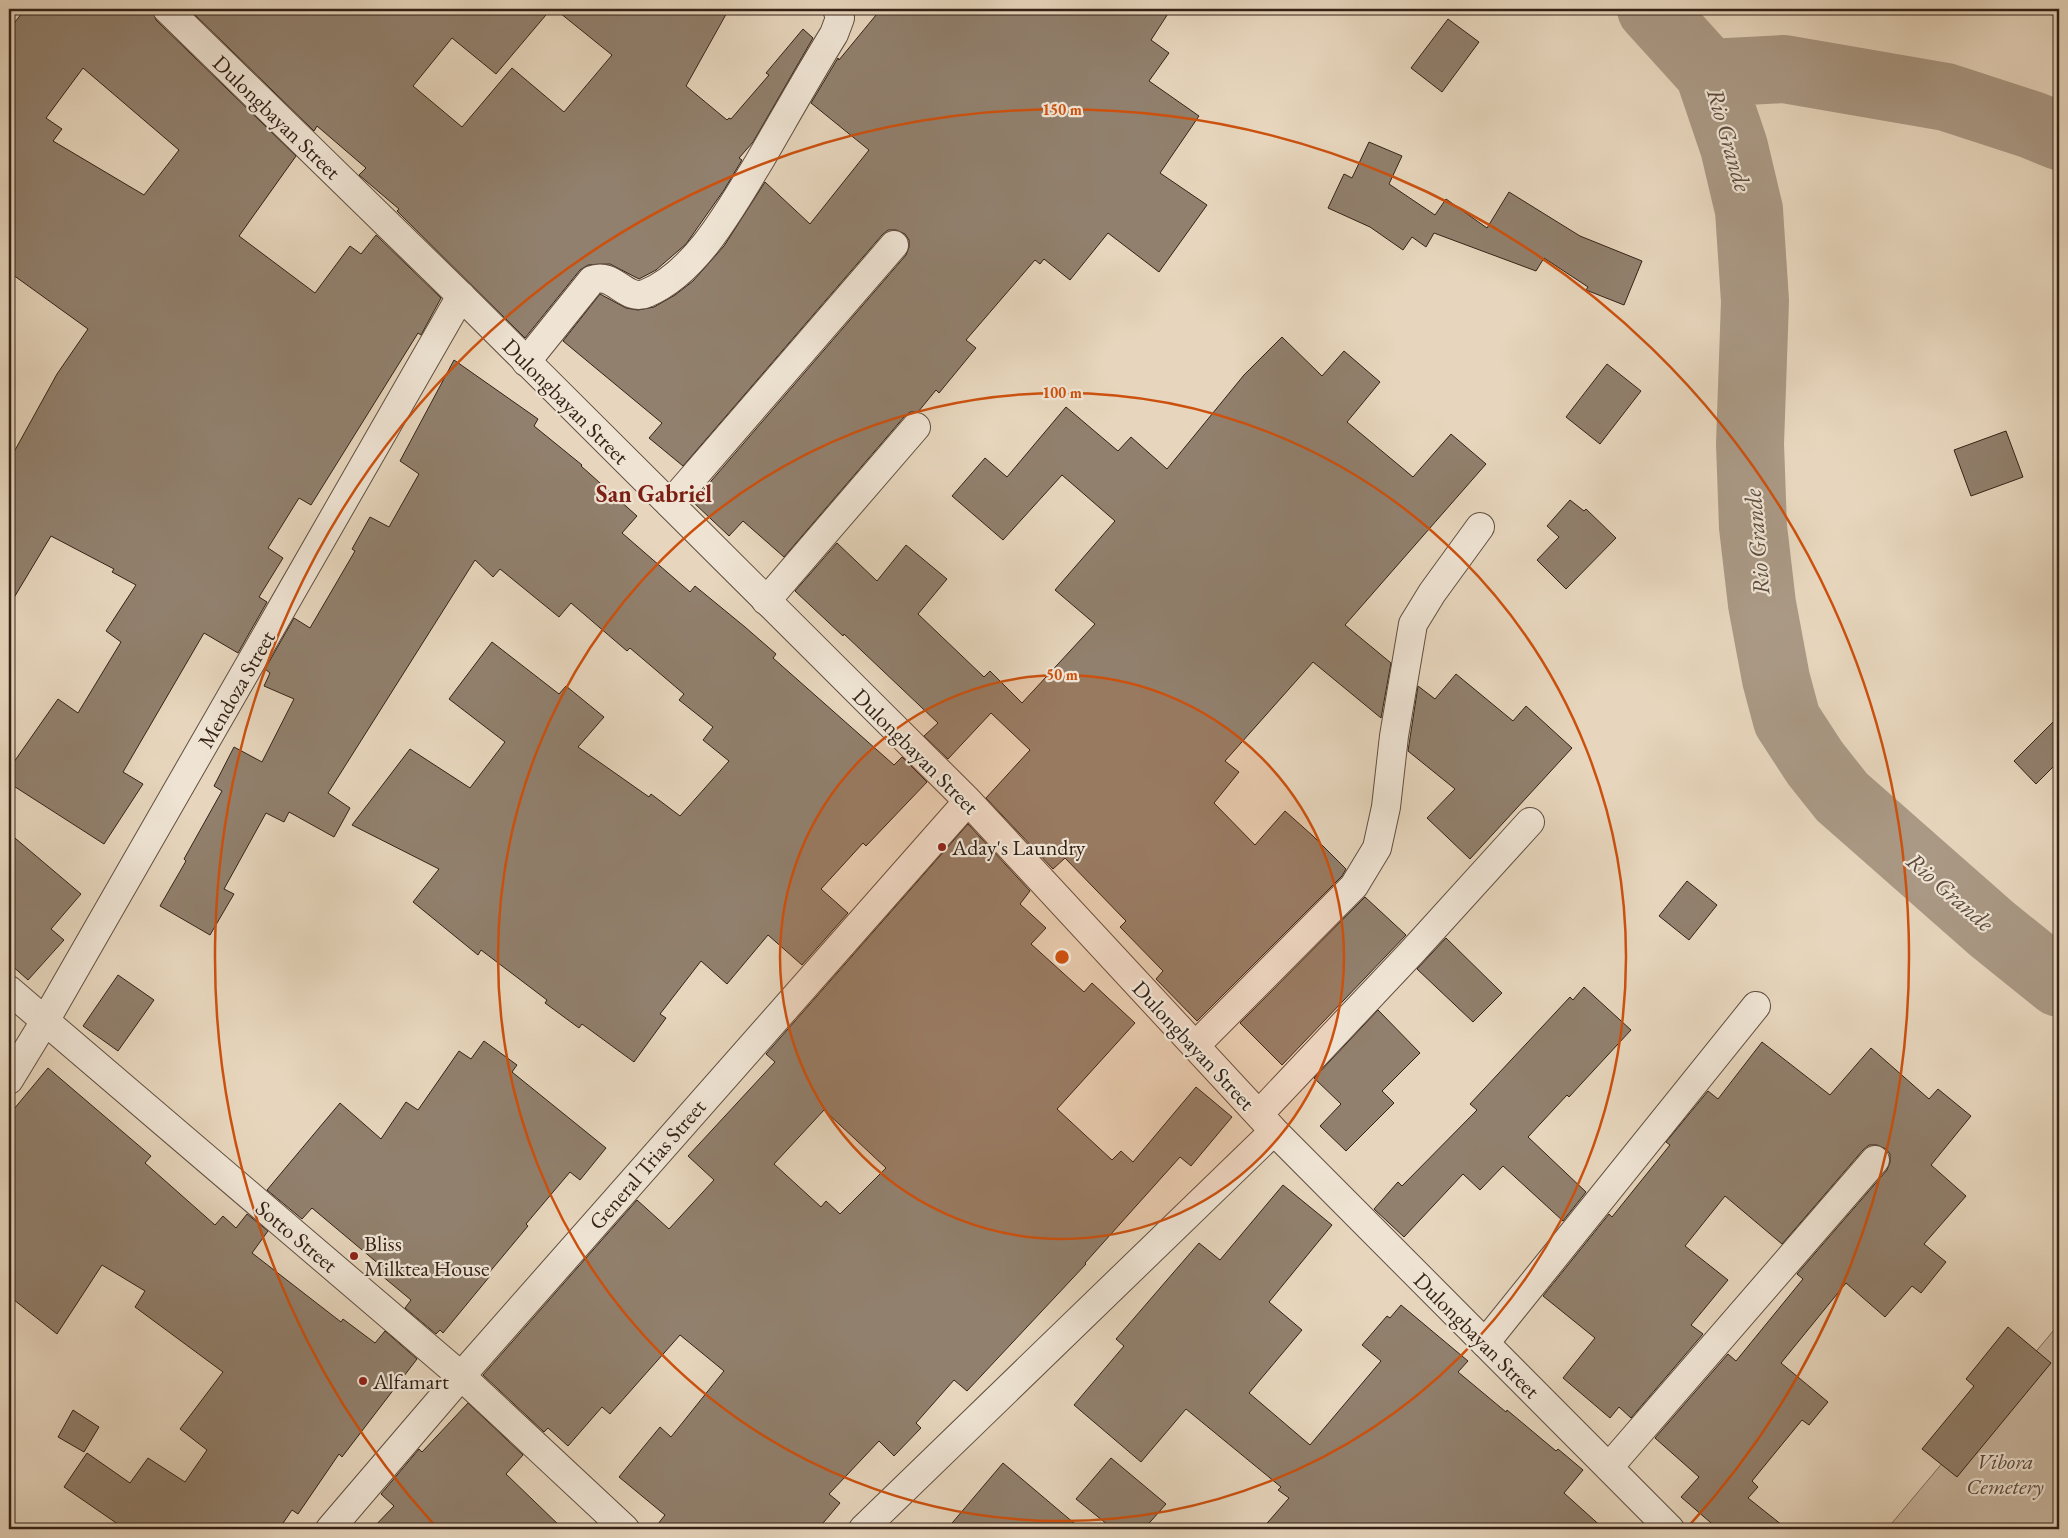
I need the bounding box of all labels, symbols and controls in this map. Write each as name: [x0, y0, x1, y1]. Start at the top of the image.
street label: Dulongbayan Street: [206, 49, 347, 186]
water label: Rio Grande: [1700, 85, 1759, 196]
text: 150 m: [1042, 100, 1082, 119]
street label: Dulongbayan Street: [496, 332, 635, 471]
text: 100 m: [1042, 383, 1082, 402]
district label: San Gabriel: [596, 478, 712, 509]
water label: Rio Grande: [1736, 487, 1777, 596]
street label: Mendoza Street: [191, 625, 282, 753]
text: 50 m: [1046, 665, 1078, 684]
street label: Dulongbayan Street: [846, 682, 985, 821]
place label: Aday's Laundry: [951, 833, 1086, 862]
marker: Aday's Laundry: [936, 841, 948, 853]
water label: Rio Grande: [1900, 845, 2001, 939]
centre of rings: [1053, 948, 1071, 966]
street label: Dulongbayan Street: [1126, 974, 1261, 1117]
street label: General Trias Street: [582, 1093, 712, 1236]
street label: Sotto Street: [250, 1194, 344, 1279]
place label: Bliss Milktea House: [364, 1229, 490, 1283]
marker: Bliss Milktea House: [348, 1250, 360, 1262]
street label: Dulongbayan Street: [1407, 1266, 1546, 1405]
place label: Alfamart: [372, 1367, 449, 1396]
marker: Alfamart: [357, 1375, 369, 1387]
park label: Vibora Cemetery: [1966, 1447, 2044, 1501]

